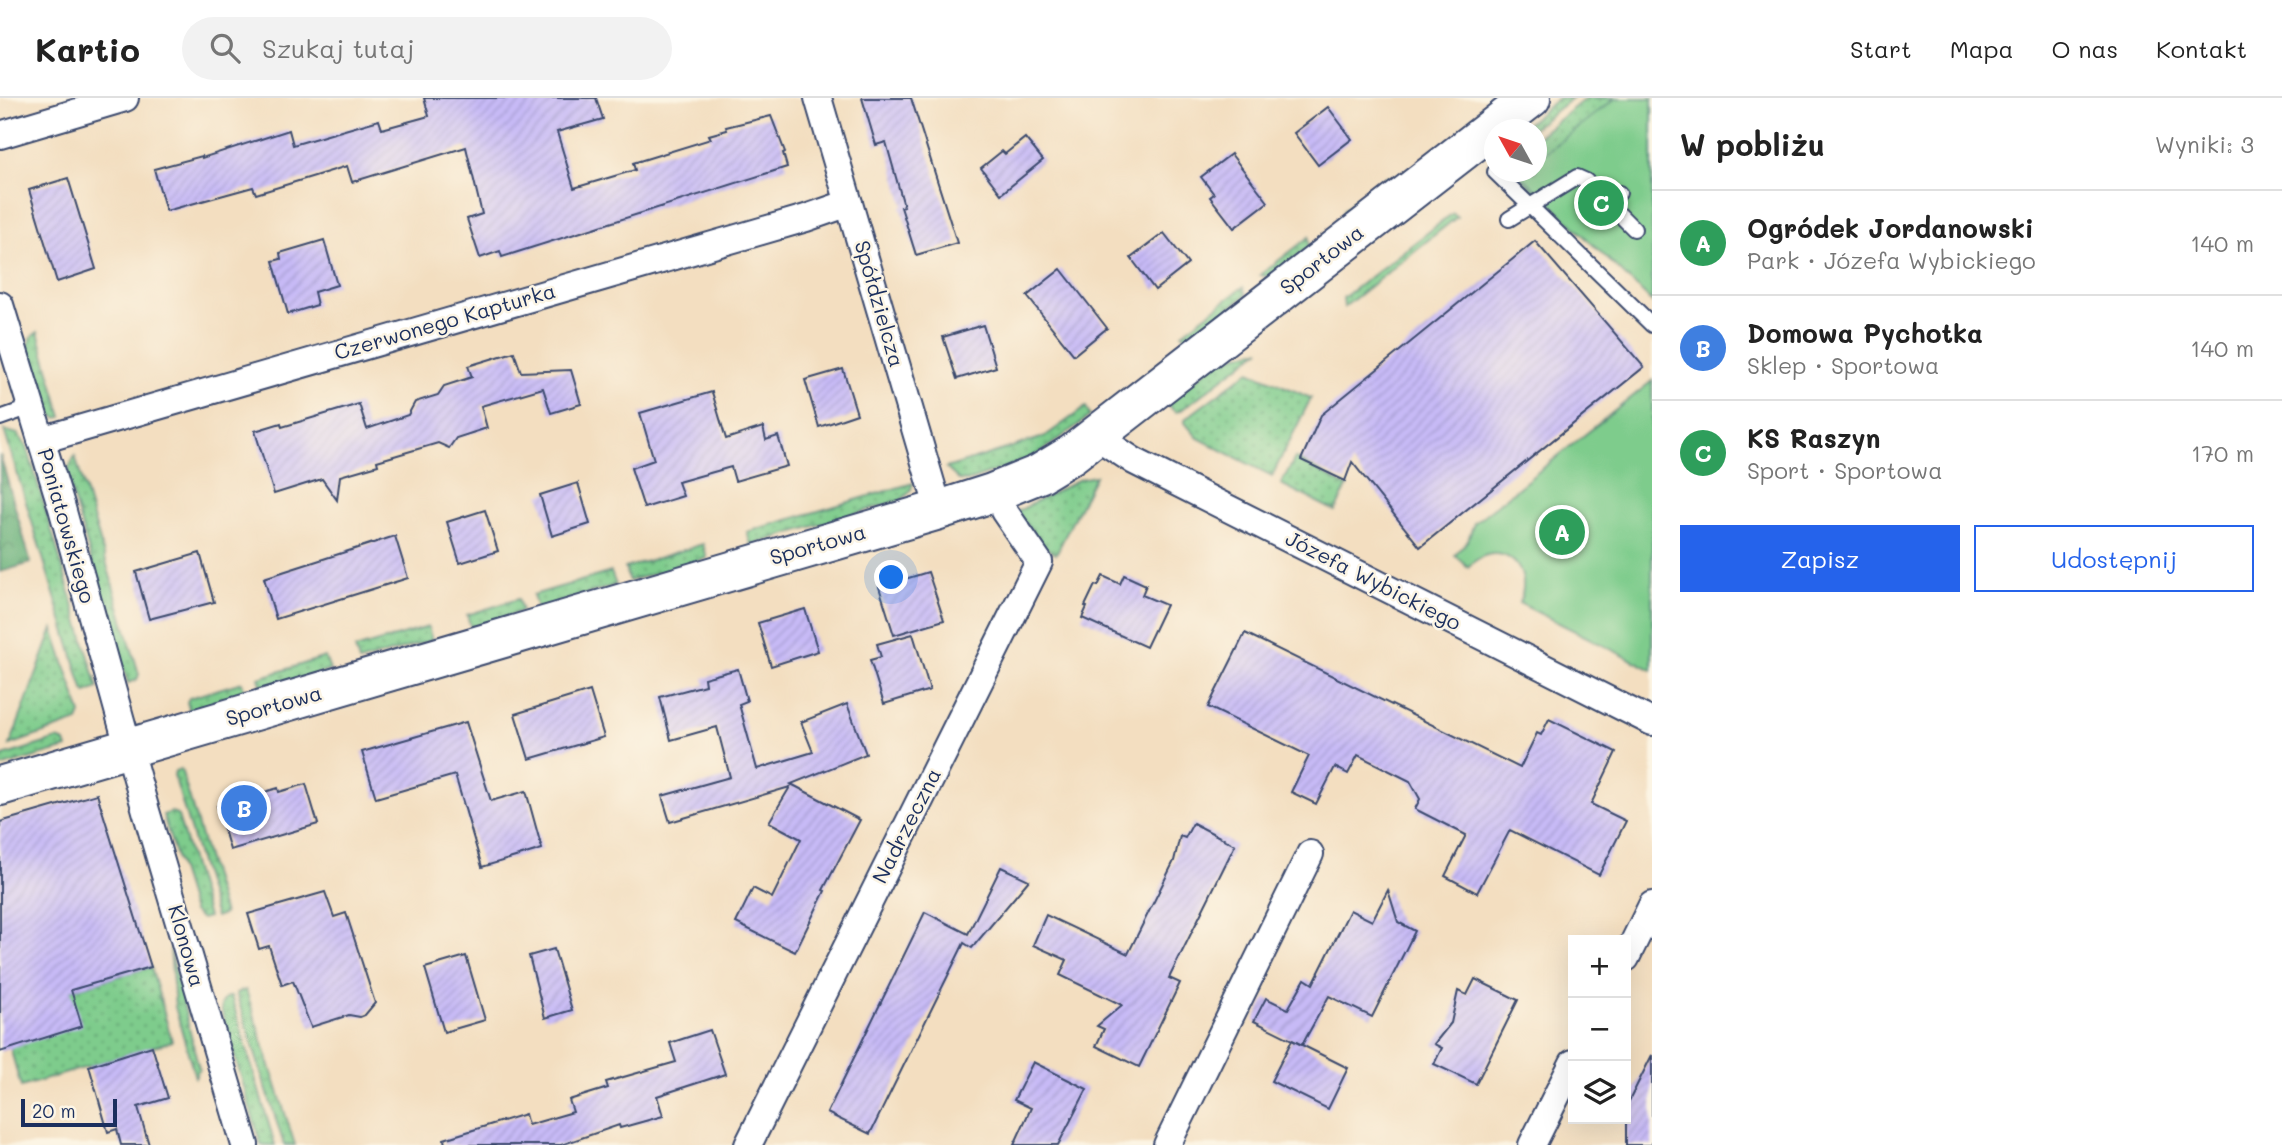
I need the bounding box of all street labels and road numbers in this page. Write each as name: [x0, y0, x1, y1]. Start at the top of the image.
street label: Sportowa: [1274, 218, 1368, 300]
street label: Spółdzielcza: [849, 237, 911, 370]
street label: Czerwonego Kapturka: [331, 276, 558, 365]
street label: Poniatowskiego: [32, 445, 102, 606]
street label: Sportowa: [766, 517, 869, 570]
street label: Józefa Wybickiego: [1281, 524, 1466, 636]
street label: Sportowa: [222, 678, 325, 731]
street label: Nadrzeczna: [865, 763, 946, 888]
street label: Klonowa: [163, 902, 212, 990]

